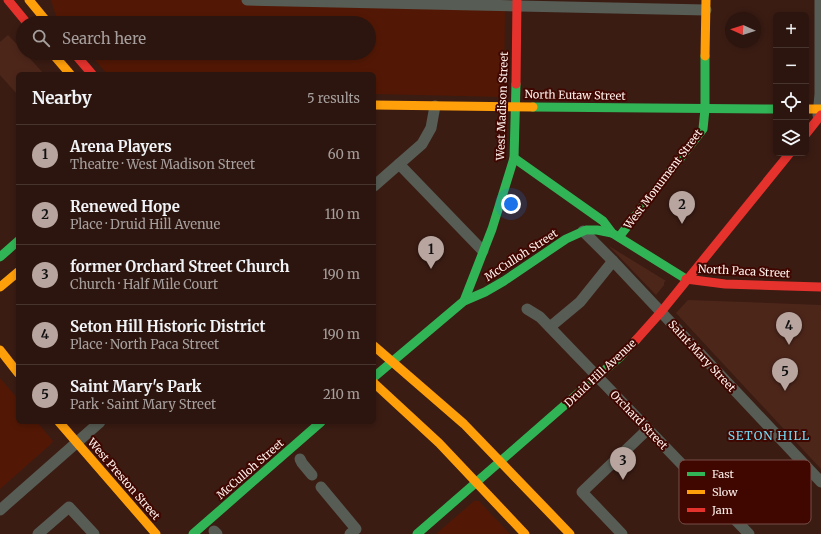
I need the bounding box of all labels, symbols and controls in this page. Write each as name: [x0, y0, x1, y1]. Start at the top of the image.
north arrow: [725, 12, 761, 48]
map controls: [773, 12, 809, 156]
button: +: [773, 12, 809, 48]
search box: [16, 16, 376, 60]
icon: search: [30, 27, 52, 49]
text: Search here: [62, 29, 146, 48]
button: −: [773, 48, 809, 84]
street label: West Madison Street: [493, 51, 511, 162]
button: locate: [773, 84, 809, 120]
text: Nearby: [32, 87, 92, 109]
street label: North Eutaw Street: [524, 87, 626, 103]
text: 5 results: [307, 90, 360, 107]
button: layers: [773, 120, 809, 156]
street label: West Monument Street: [620, 126, 706, 233]
text: Arena Players: [70, 137, 172, 156]
text: 1: [42, 146, 48, 163]
text: 60 m: [328, 146, 360, 163]
text: Theatre · West Madison Street: [70, 156, 255, 173]
pin: 2: [669, 191, 695, 224]
your location: [501, 194, 521, 214]
text: Renewed Hope: [70, 197, 180, 216]
text: 2: [41, 206, 49, 223]
text: 110 m: [325, 206, 360, 223]
text: Place · Druid Hill Avenue: [70, 216, 220, 233]
street label: McCulloh Street: [482, 226, 561, 284]
pin: 1: [418, 236, 444, 269]
text: former Orchard Street Church: [70, 257, 289, 276]
street label: North Paca Street: [698, 262, 791, 280]
text: 3: [41, 266, 49, 283]
text: 190 m: [323, 266, 360, 283]
text: Church · Half Mile Court: [70, 276, 218, 293]
pin: 4: [776, 312, 802, 345]
text: Seton Hill Historic District: [70, 317, 266, 336]
street label: Saint Mary Street: [665, 317, 739, 395]
text: 4: [41, 326, 49, 343]
text: 190 m: [323, 326, 360, 343]
text: Place · North Paca Street: [70, 336, 219, 353]
street label: Druid Hill Avenue: [561, 336, 639, 410]
pin: 5: [772, 358, 798, 391]
text: Saint Mary's Park: [70, 377, 202, 396]
text: 5: [41, 386, 49, 403]
text: 210 m: [323, 386, 360, 403]
street label: Orchard Street: [607, 388, 671, 453]
text: Park · Saint Mary Street: [70, 396, 216, 413]
district label: SETON HILL: [728, 428, 810, 443]
street label: West Preston Street: [84, 435, 164, 523]
street label: McCulloh Street: [213, 435, 287, 502]
pin: 3: [610, 447, 636, 480]
legend: [679, 460, 811, 524]
text: Fast: [712, 467, 735, 481]
text: Slow: [712, 485, 738, 499]
text: Jam: [711, 503, 733, 517]

